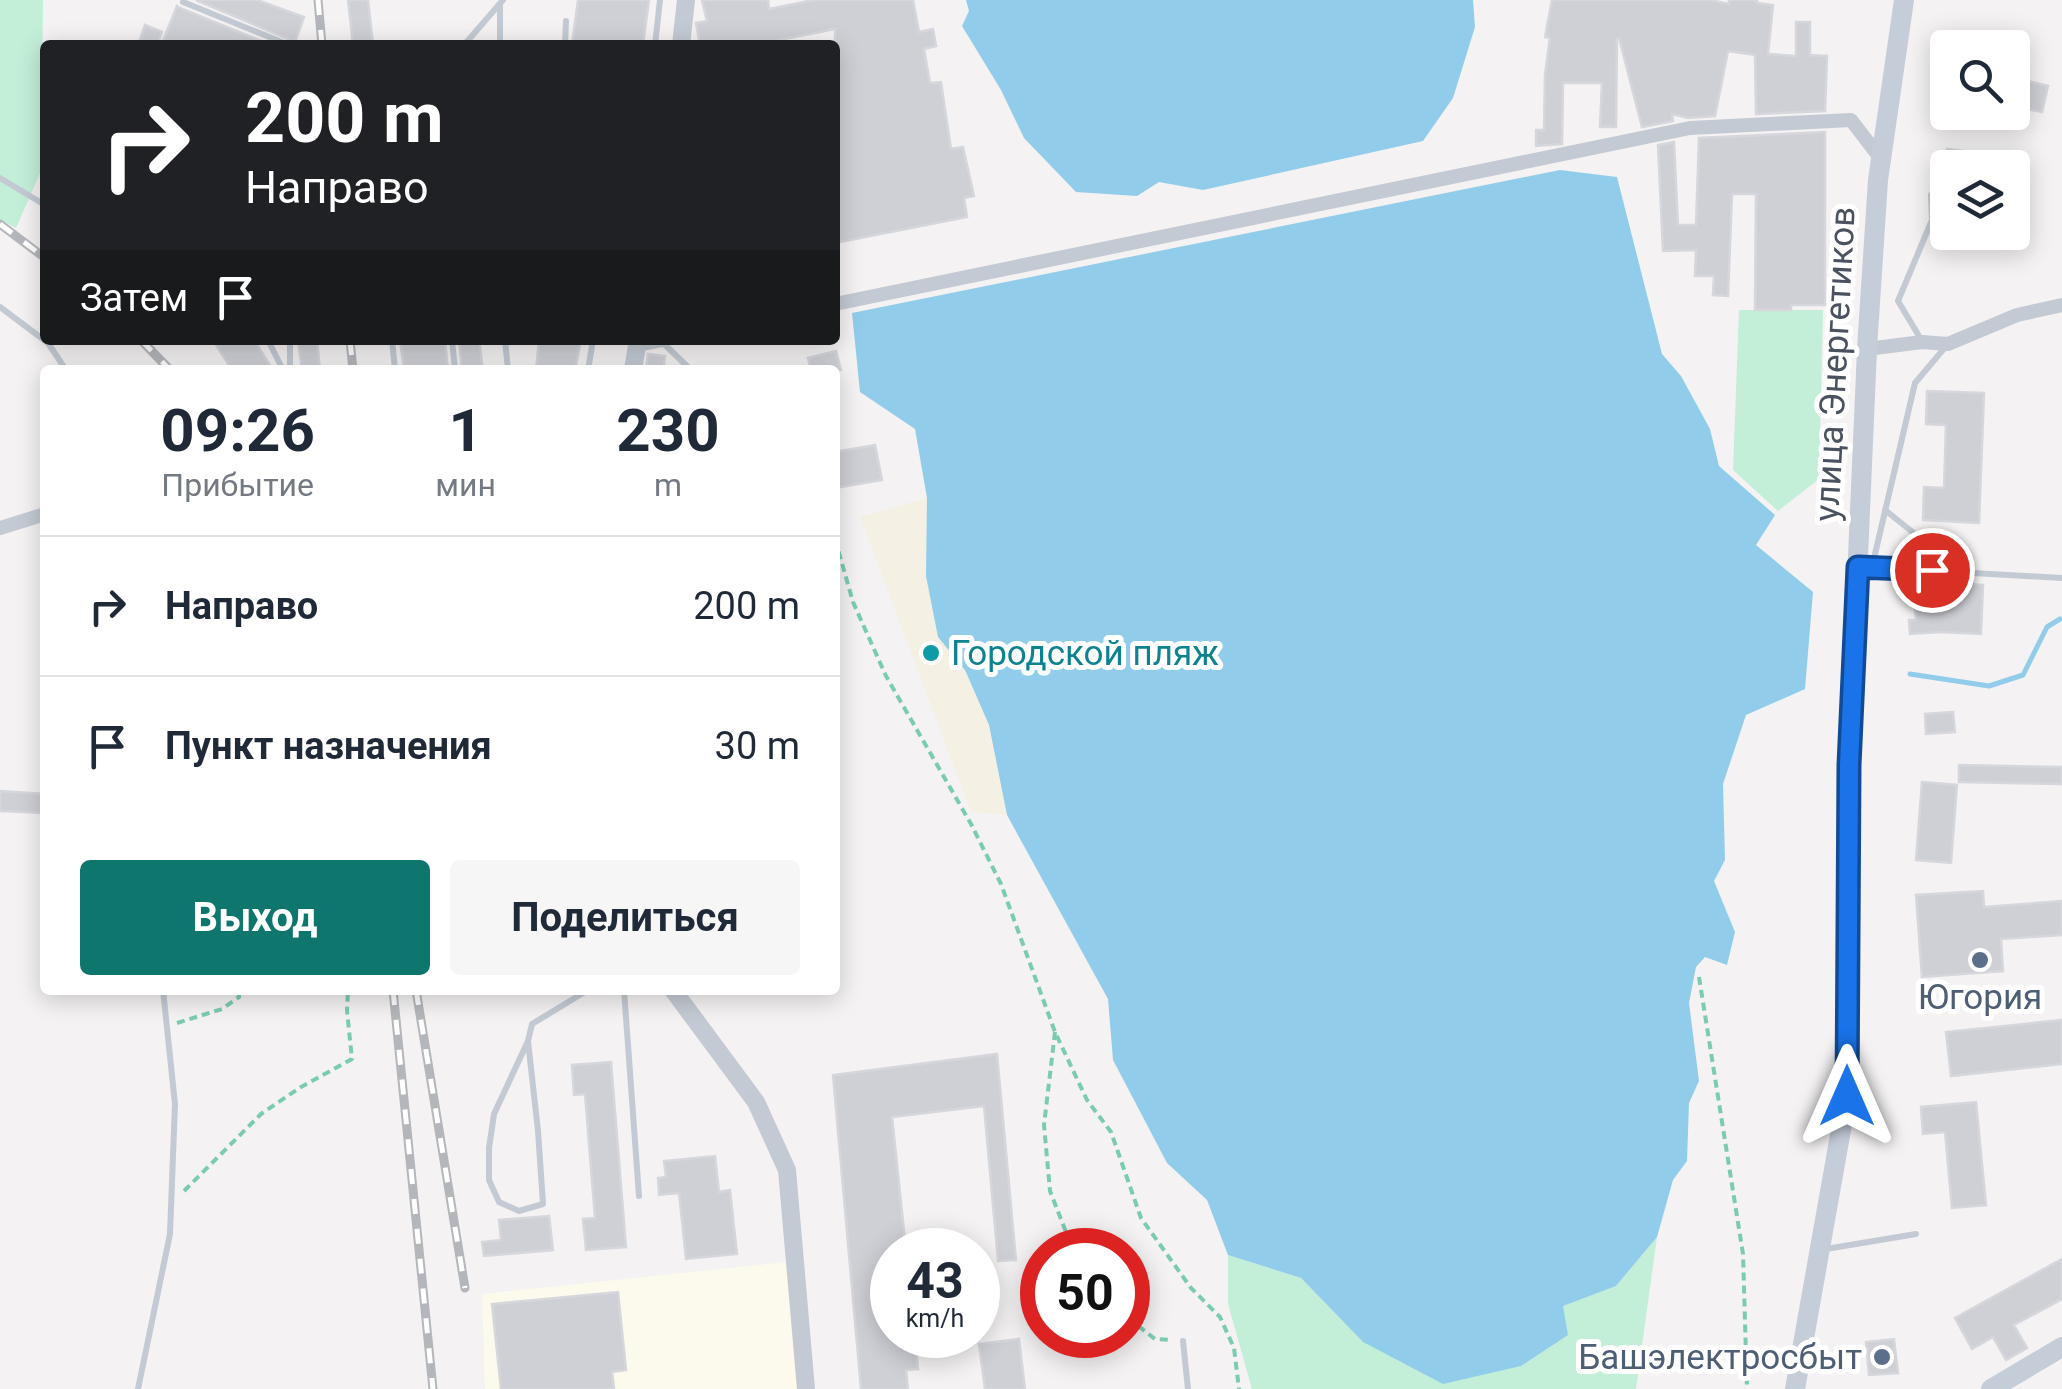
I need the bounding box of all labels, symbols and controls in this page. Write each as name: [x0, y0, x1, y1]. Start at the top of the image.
map controls: [1930, 30, 2030, 250]
button: search: [1930, 30, 2030, 130]
text: 200 m: [245, 77, 444, 159]
icon: right: [80, 80, 210, 210]
button: layers: [1930, 150, 2030, 250]
text: Направо: [245, 161, 429, 214]
street label: улица Энергетиков: [1806, 206, 1864, 522]
icon: arrive: [208, 270, 263, 325]
text: Затем: [80, 276, 188, 320]
text: 09:26: [160, 395, 315, 466]
text: 1: [448, 395, 483, 466]
text: 230: [616, 395, 720, 466]
text: Прибытие: [161, 466, 314, 504]
text: мин: [435, 466, 496, 504]
text: m: [654, 466, 682, 504]
pin: [1890, 528, 1975, 613]
icon: arrive: [1905, 543, 1960, 598]
icon: right: [80, 579, 135, 634]
text: Направо: [165, 584, 318, 628]
text: 200 m: [693, 584, 800, 628]
place label: Городской пляж: [951, 633, 1219, 674]
marker: Городской пляж: [920, 642, 942, 664]
icon: arrive: [80, 719, 135, 774]
text: Пункт назначения: [165, 724, 492, 768]
text: 30 m: [715, 724, 800, 768]
button: Выход: [80, 860, 430, 975]
button: Поделиться: [450, 860, 800, 975]
marker: Югория: [1969, 949, 1991, 971]
place label: Югория: [1918, 977, 2042, 1018]
position arrow: [1795, 1044, 1899, 1148]
speed limit sign: 50: [1020, 1228, 1150, 1358]
text: 43: [906, 1252, 964, 1310]
text: km/h: [906, 1304, 964, 1333]
place label: Башэлектросбыт: [1578, 1337, 1862, 1378]
marker: Башэлектросбыт: [1871, 1346, 1893, 1368]

